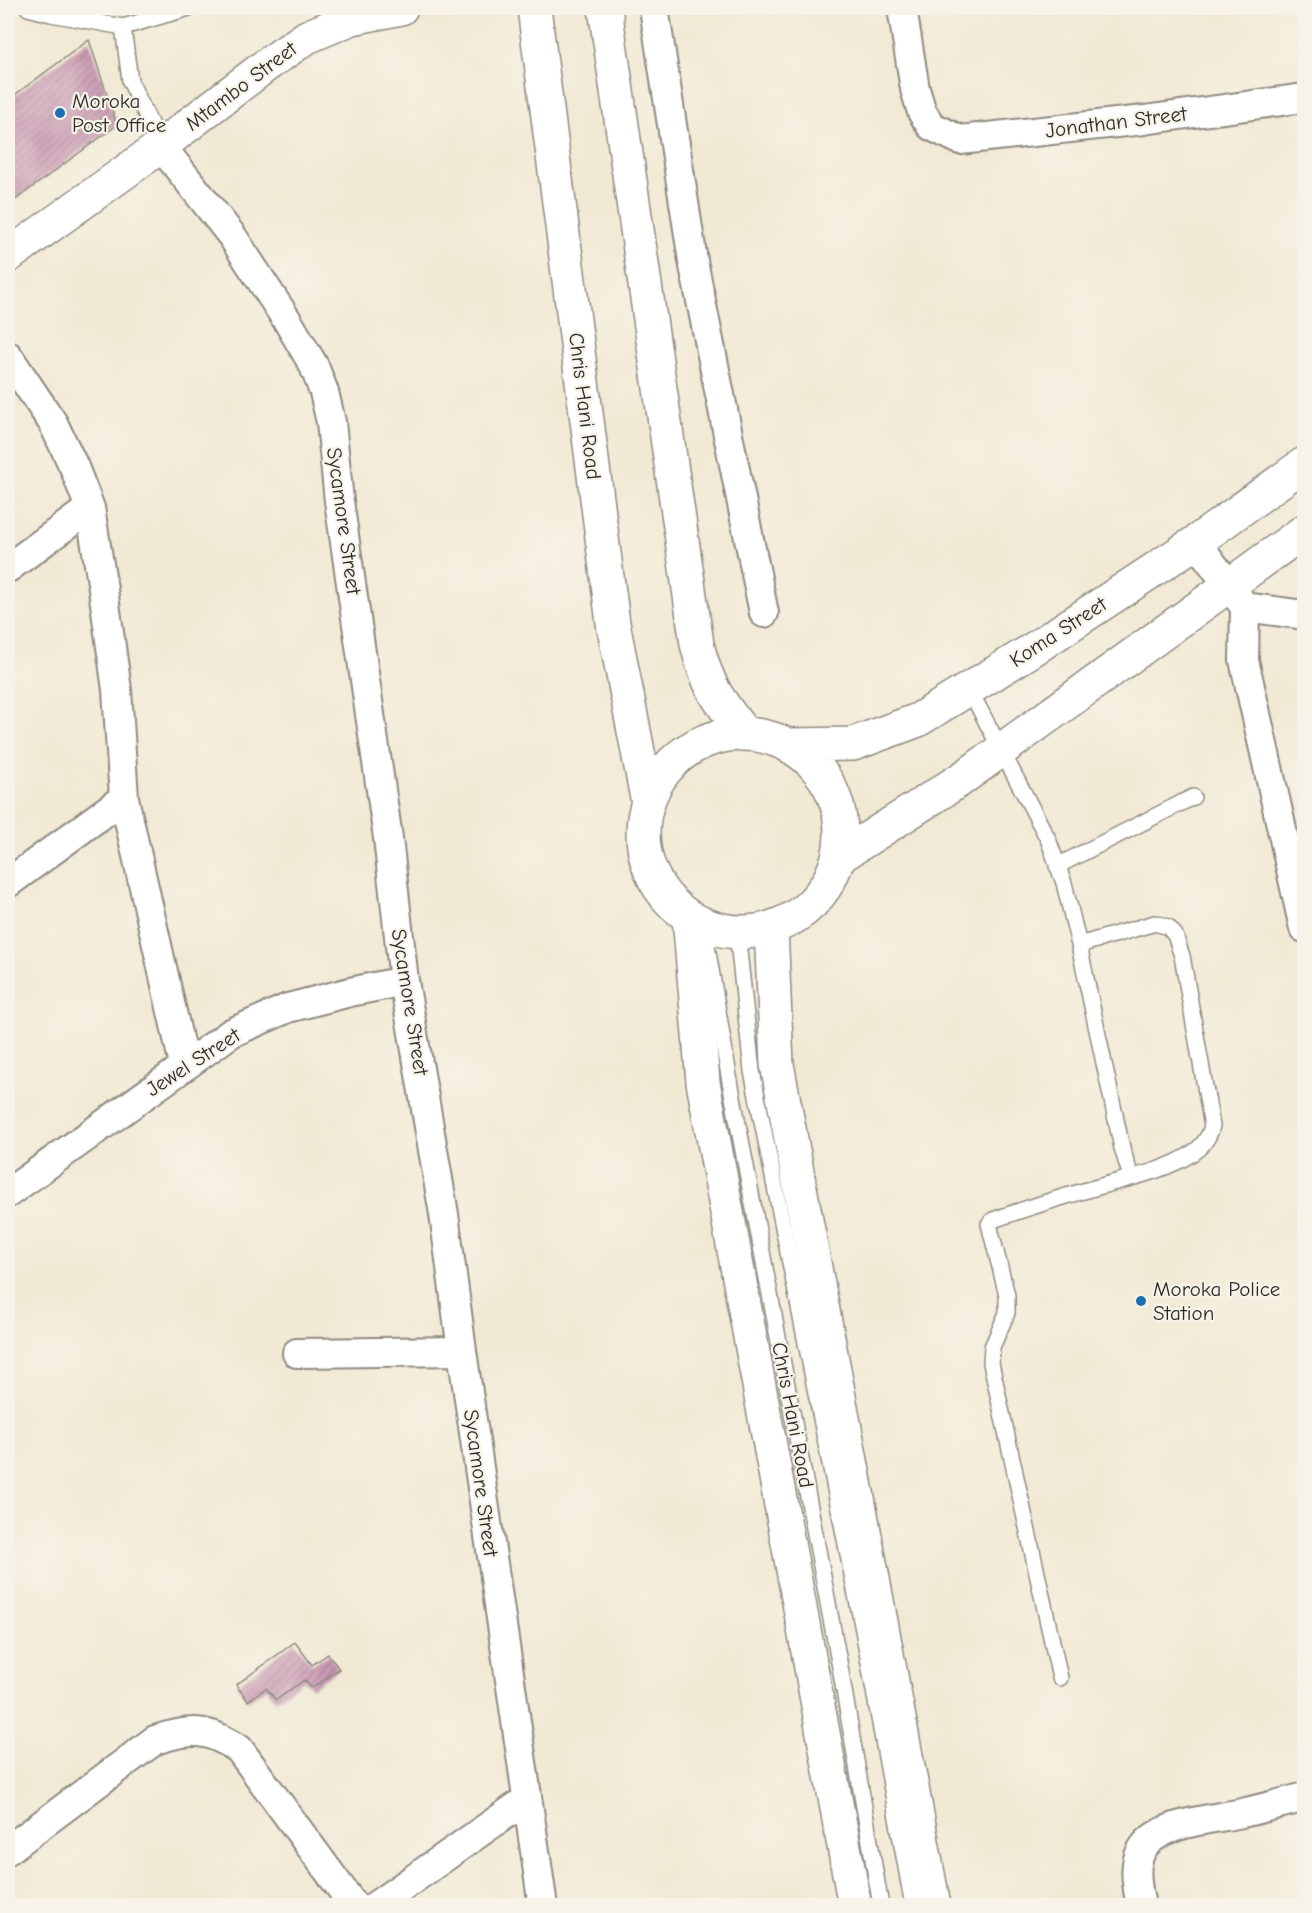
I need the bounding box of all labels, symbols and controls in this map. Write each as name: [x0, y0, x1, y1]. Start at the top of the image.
street label: Mtambo Street: [181, 36, 302, 136]
place label: Moroka Post Office: [72, 89, 166, 137]
street label: Jonathan Street: [1044, 101, 1189, 143]
marker: Moroka Post Office: [53, 106, 67, 120]
street label: Chris Hani Road: [564, 331, 606, 481]
street label: Sycamore Street: [322, 446, 366, 597]
street label: Koma Street: [1005, 591, 1112, 672]
street label: Sycamore Street: [387, 927, 434, 1078]
street label: Jewel Street: [142, 1022, 245, 1101]
place label: Moroka Police Station: [1153, 1277, 1280, 1325]
marker: Moroka Police Station: [1134, 1294, 1148, 1308]
street label: Chris Hani Road: [767, 1340, 819, 1490]
street label: Sycamore Street: [459, 1408, 503, 1559]

